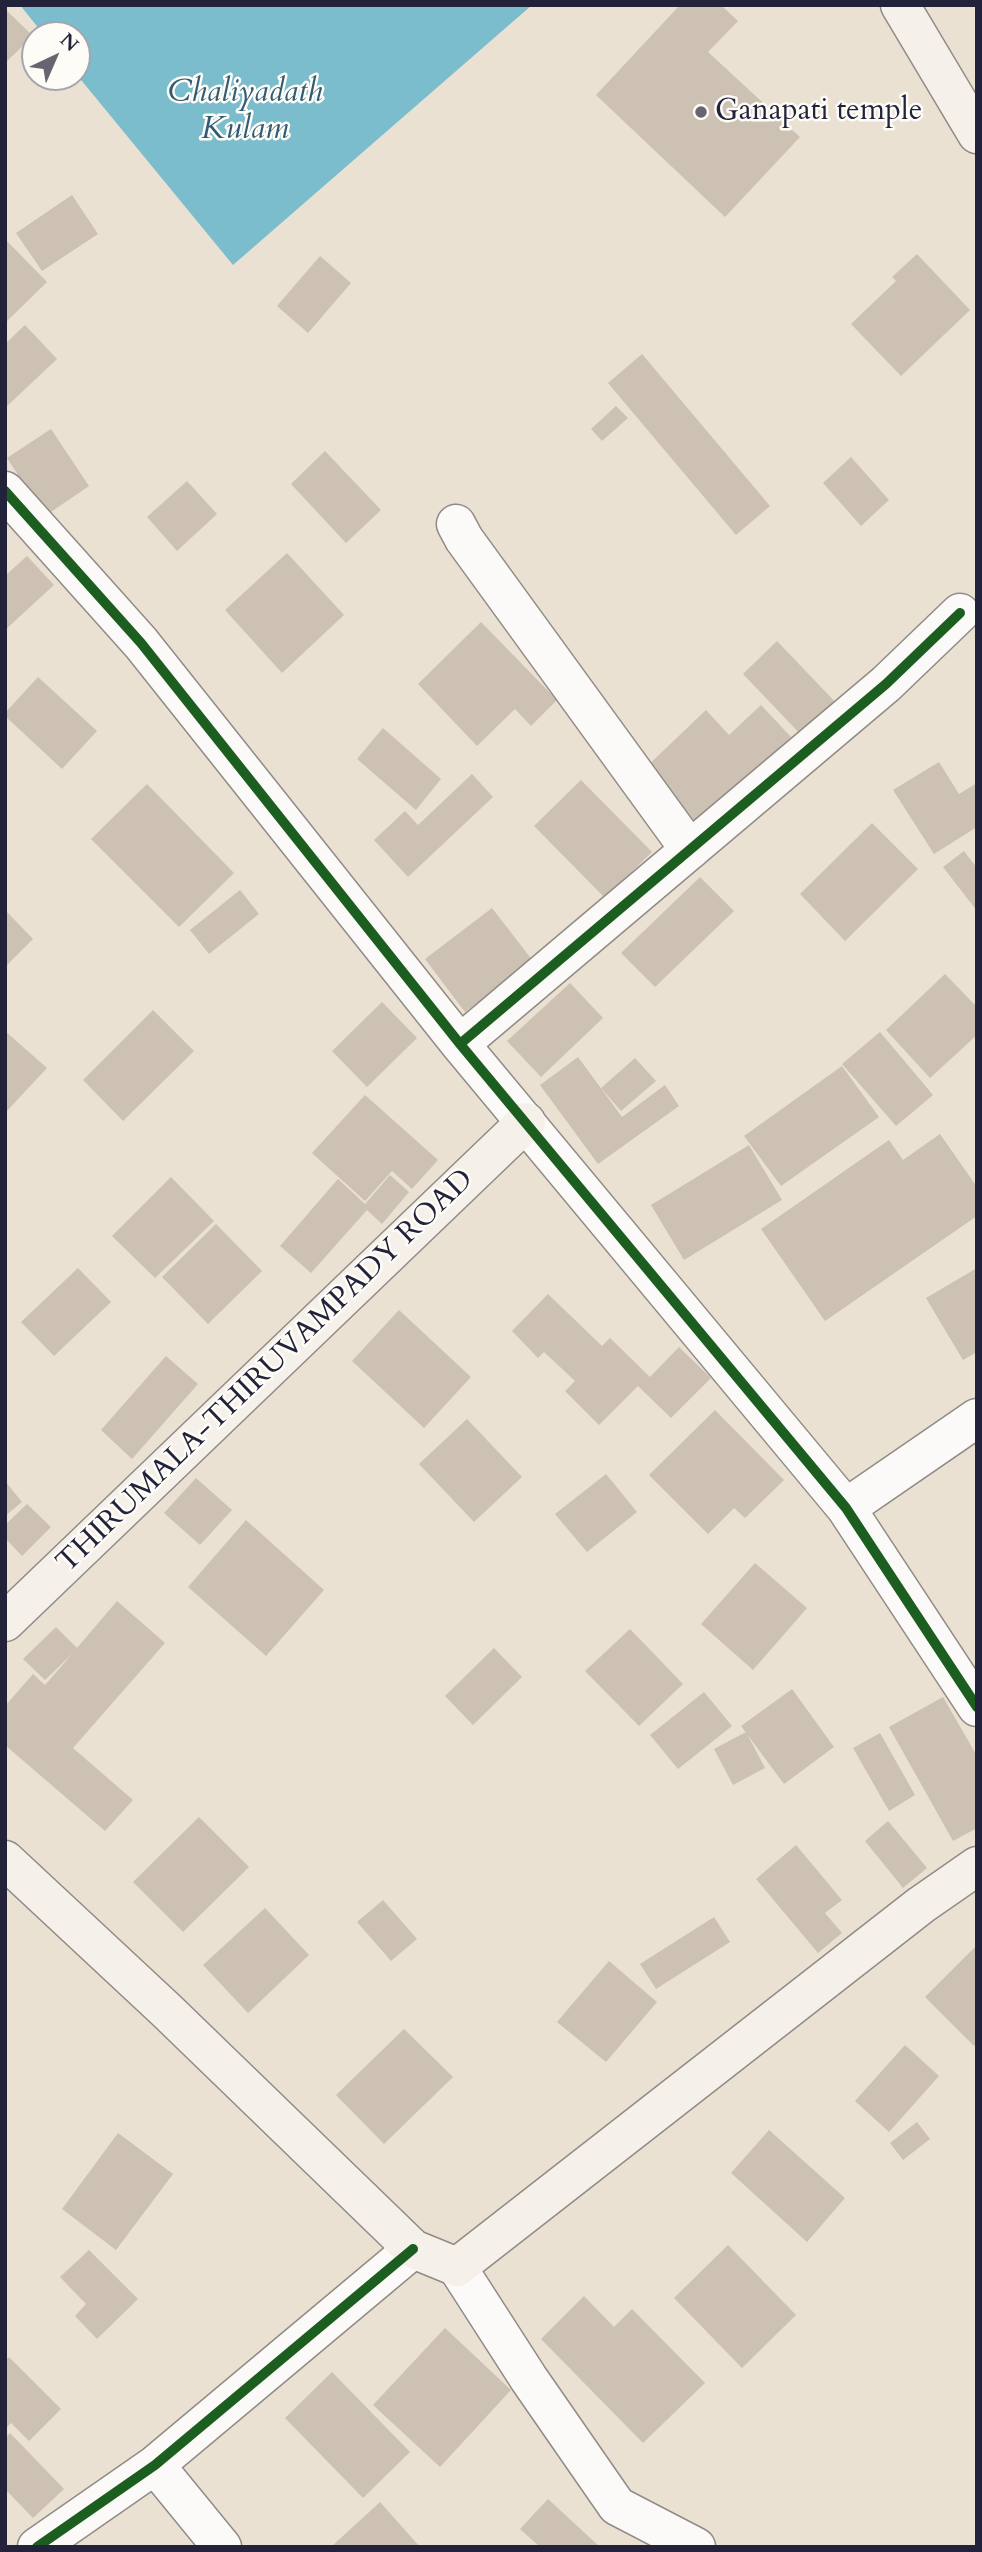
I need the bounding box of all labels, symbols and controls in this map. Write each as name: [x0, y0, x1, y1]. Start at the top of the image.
north arrow: [21, 21, 91, 91]
text: N: [54, 27, 84, 57]
water label: Chaliyadath Kulam: [167, 75, 323, 150]
place label: Ganapati temple: [715, 94, 922, 130]
marker: Ganapati temple: [693, 104, 709, 120]
street label: THIRUMALA-THIRUVAMPADY ROAD: [50, 1163, 482, 1581]

